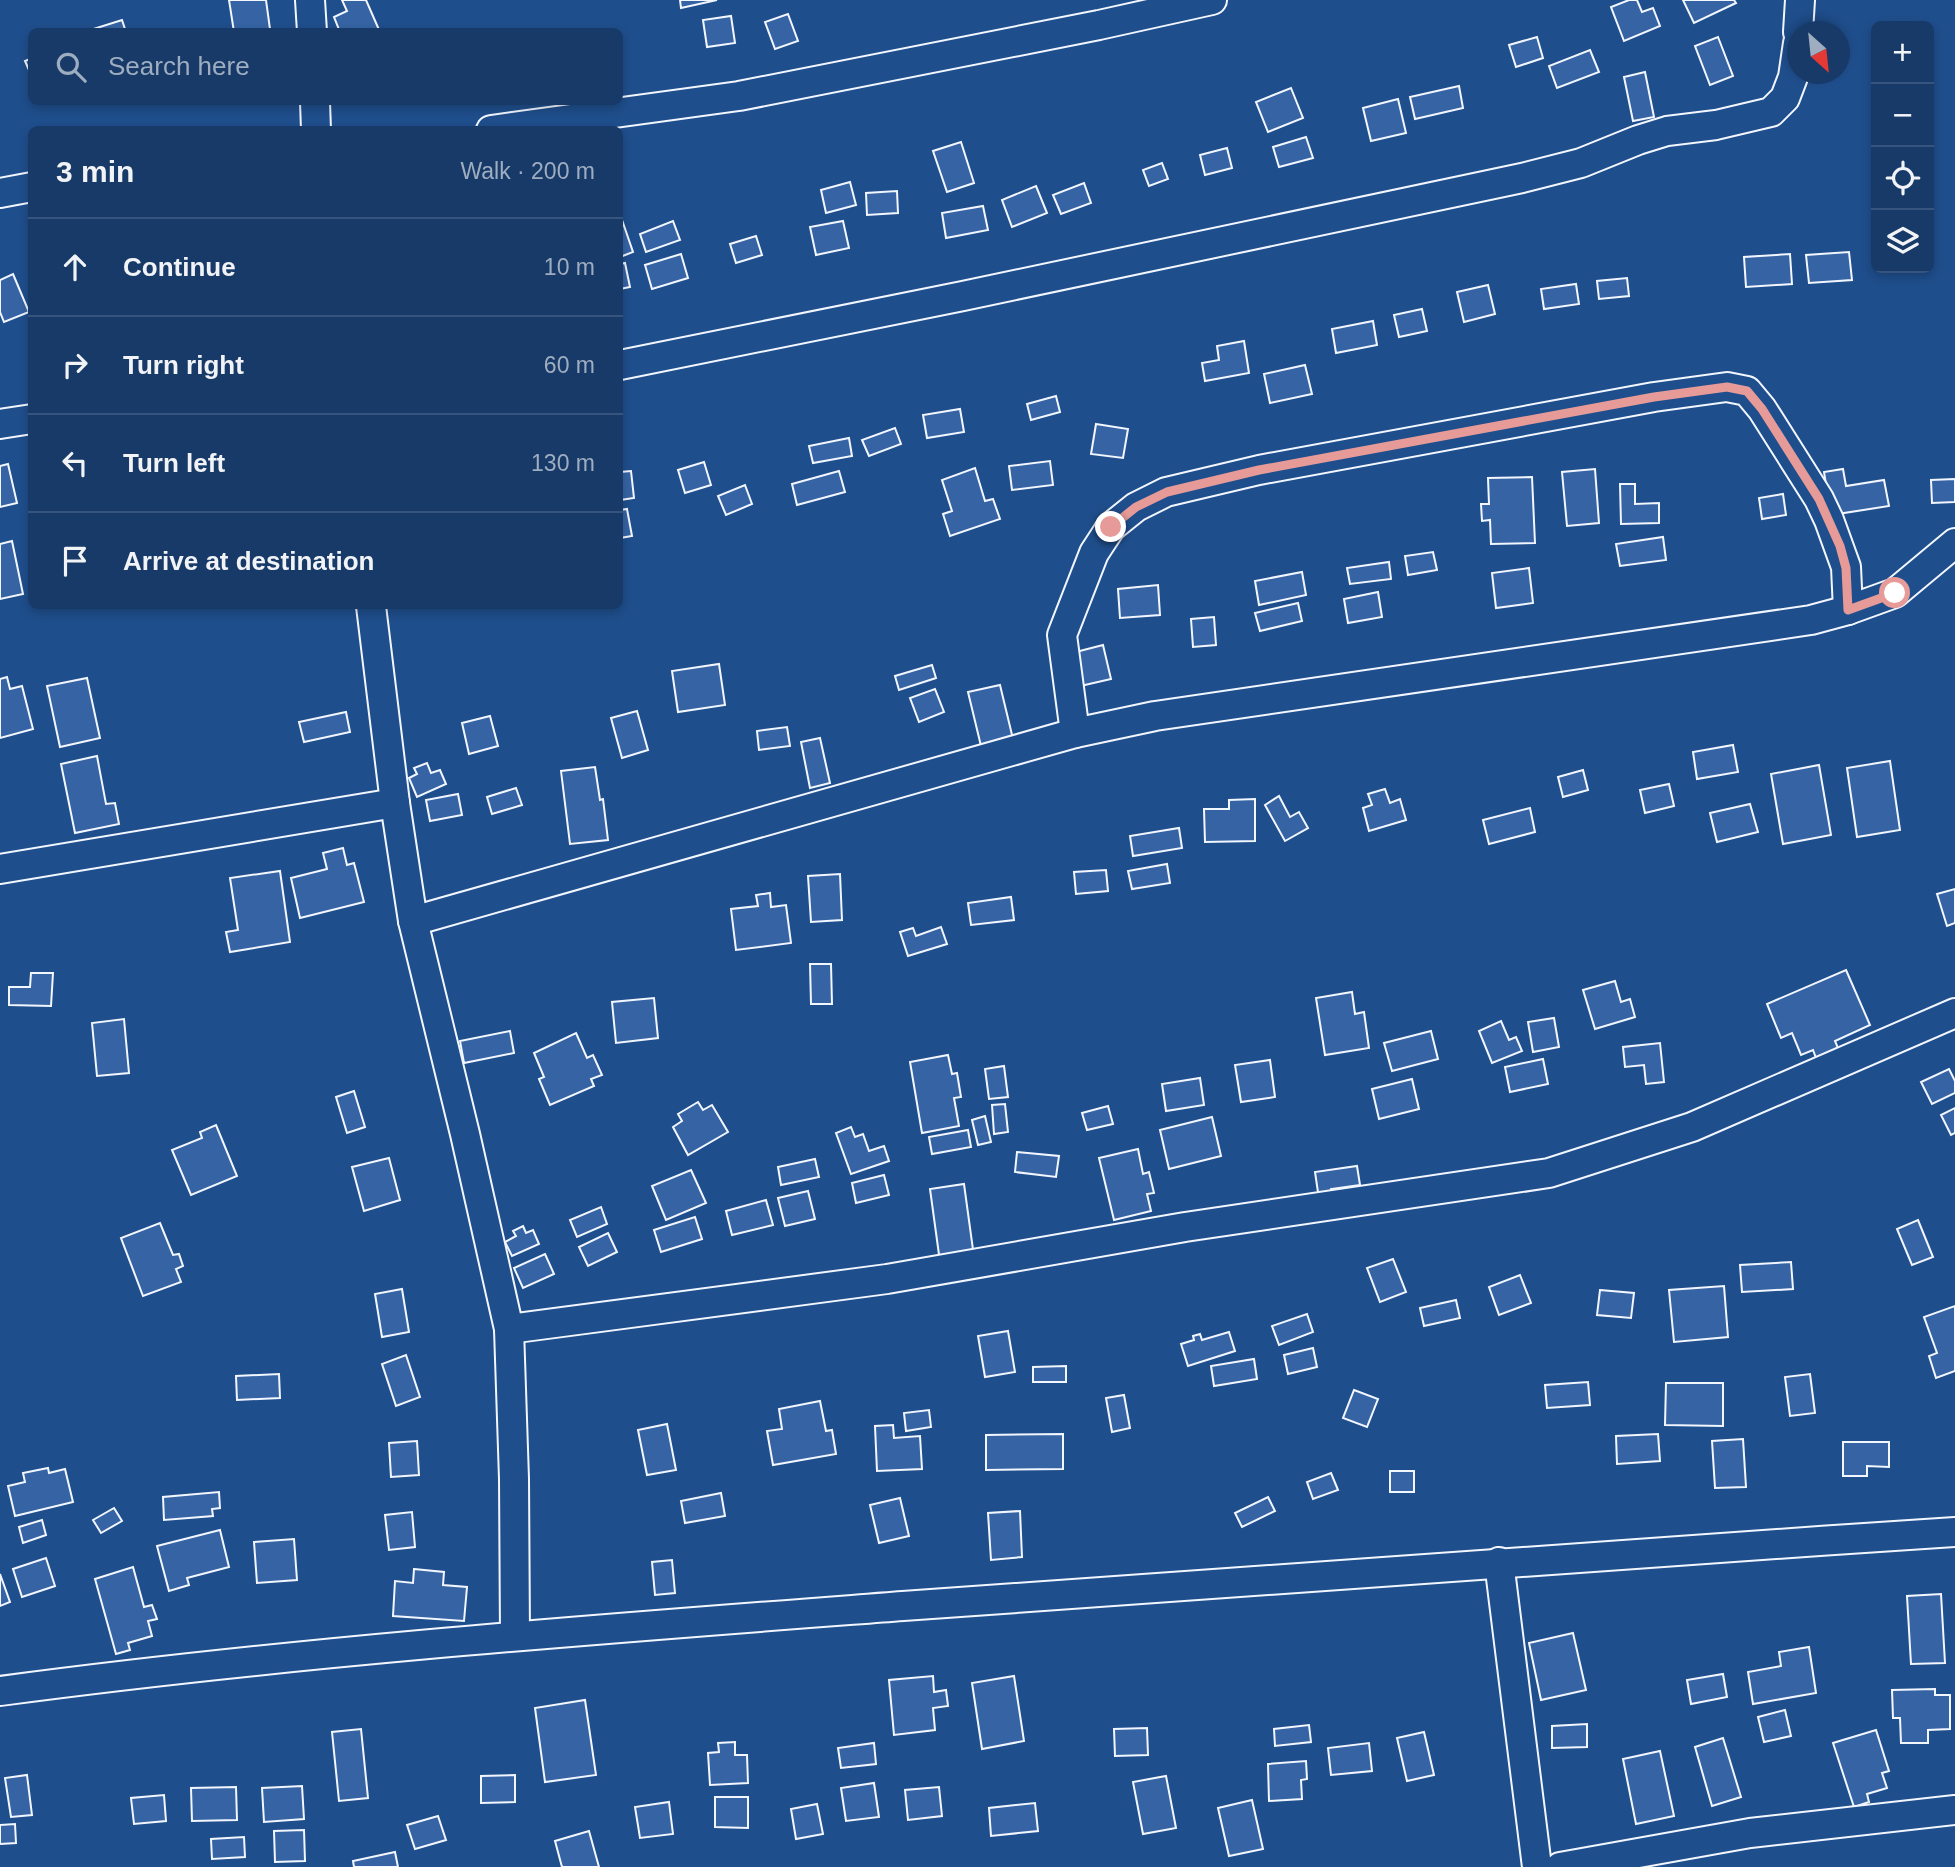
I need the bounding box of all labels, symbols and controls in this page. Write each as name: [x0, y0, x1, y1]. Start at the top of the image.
north arrow: [1787, 21, 1850, 84]
map controls: [1871, 21, 1934, 273]
button: +: [1871, 21, 1934, 84]
search box: [28, 28, 623, 105]
icon: search: [52, 48, 90, 86]
text: Search here: [108, 51, 250, 81]
button: −: [1871, 84, 1934, 147]
button: locate: [1871, 147, 1934, 210]
text: 3 min: [56, 155, 134, 188]
text: Walk · 200 m: [460, 158, 595, 184]
button: layers: [1871, 210, 1934, 273]
icon: ahead: [56, 248, 94, 286]
text: Continue: [123, 252, 236, 282]
text: 10 m: [544, 254, 595, 280]
icon: right: [56, 346, 94, 384]
text: Turn right: [123, 350, 244, 380]
text: 60 m: [544, 352, 595, 378]
icon: left: [56, 444, 94, 482]
text: Turn left: [123, 448, 225, 478]
text: 130 m: [531, 450, 595, 476]
route end: [1095, 511, 1126, 542]
icon: arrive: [56, 542, 94, 580]
text: Arrive at destination: [123, 546, 374, 576]
route start: [1879, 577, 1910, 608]

